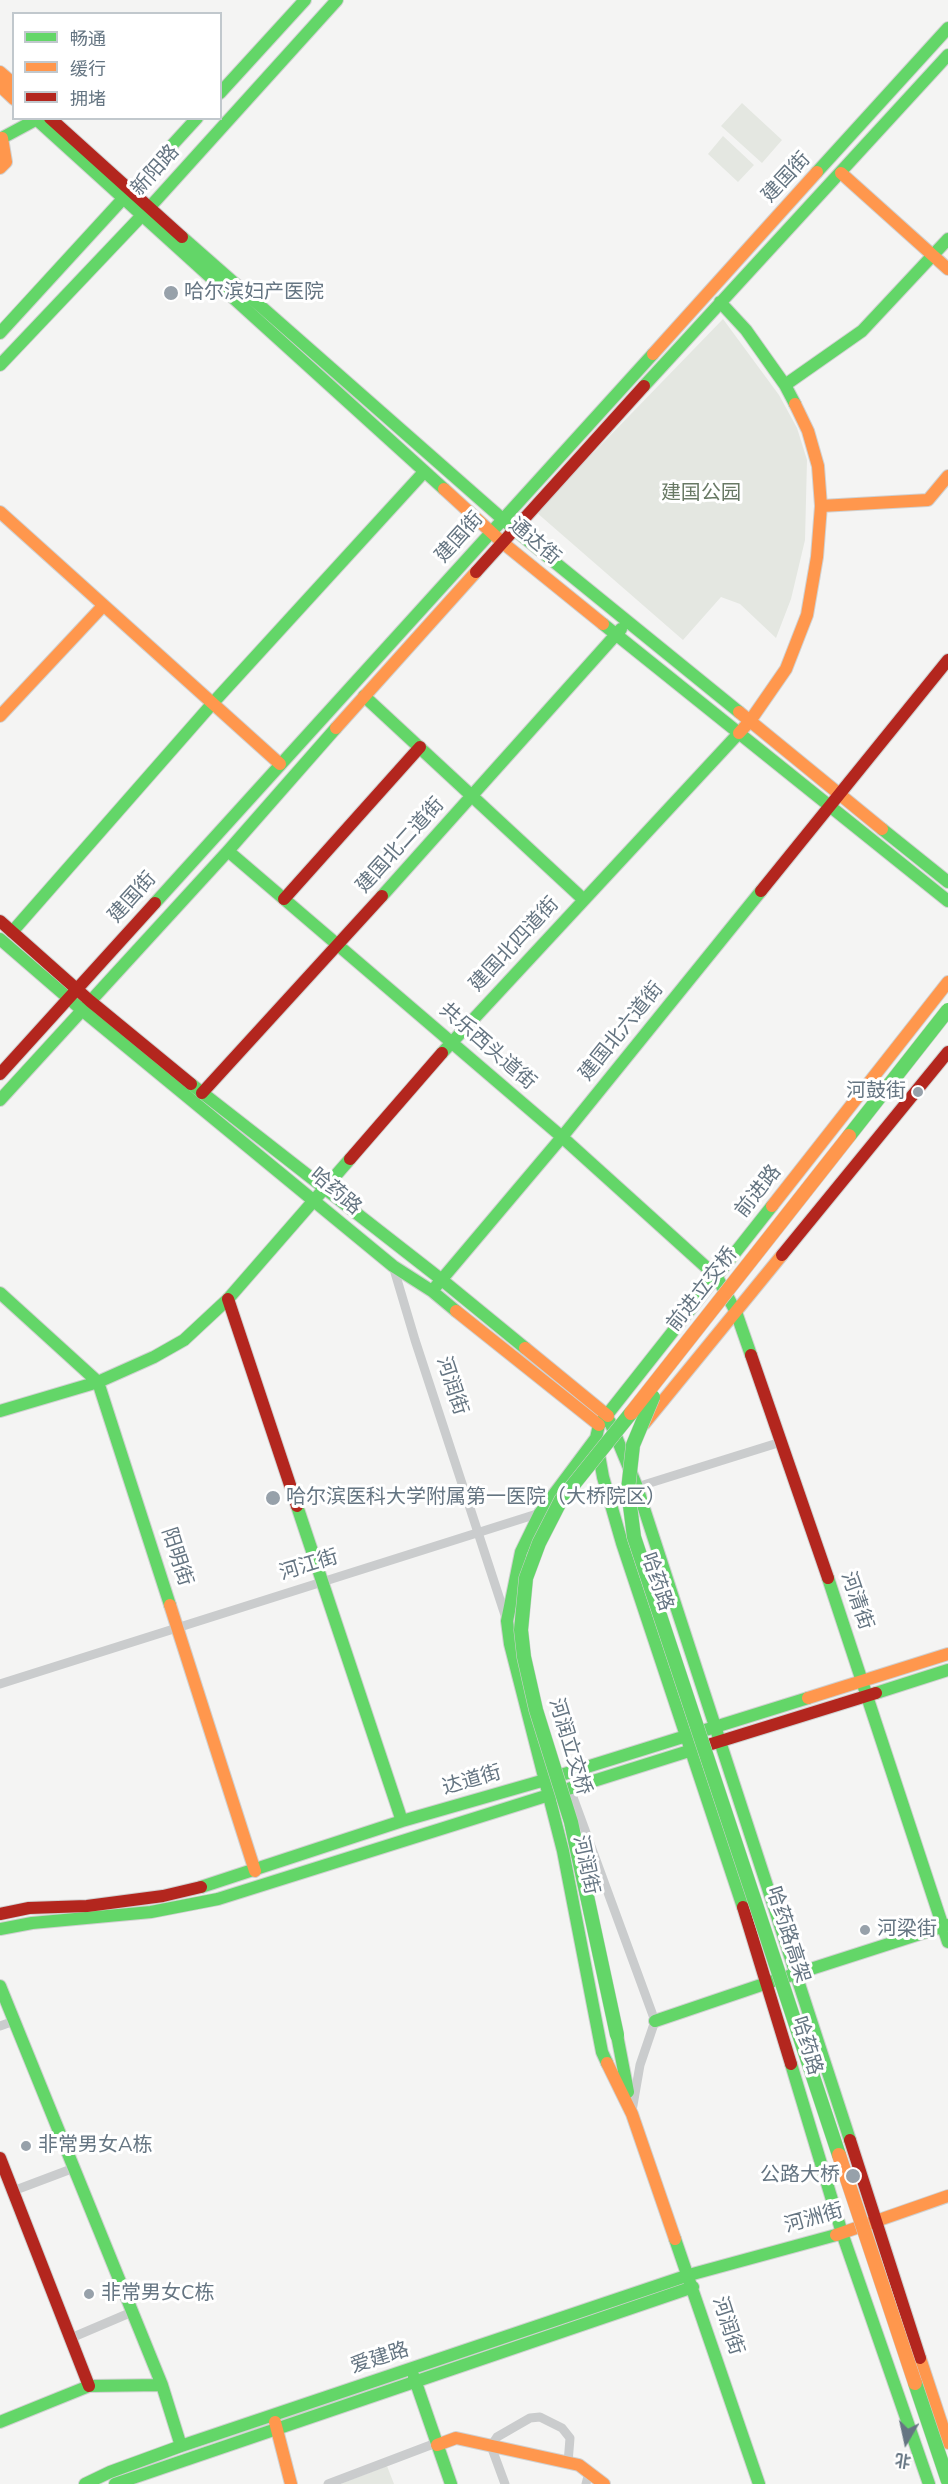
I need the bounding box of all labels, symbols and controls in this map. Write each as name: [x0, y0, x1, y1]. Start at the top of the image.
legend: [12, 12, 222, 120]
text: 畅通: [70, 27, 106, 51]
text: 缓行: [70, 57, 106, 81]
text: 拥堵: [70, 87, 106, 111]
street label: 新阳路: [127, 141, 185, 201]
street label: 建国街: [758, 148, 816, 208]
place label: 哈尔滨妇产医院: [184, 281, 324, 305]
marker: 哈尔滨妇产医院: [162, 284, 180, 302]
park label: 建国公园: [661, 482, 741, 506]
street label: 建国街: [431, 508, 489, 568]
street label: 通达街: [503, 514, 565, 570]
street label: 建国北二道街: [352, 793, 450, 899]
street label: 建国街: [104, 868, 162, 928]
street label: 建国北四道街: [465, 893, 565, 997]
street label: 建国北六道街: [575, 978, 669, 1086]
street label: 共乐西头道街: [434, 999, 540, 1095]
place label: 河鼓街: [846, 1080, 906, 1104]
marker: 河鼓街: [911, 1085, 925, 1099]
street label: 前进路: [731, 1161, 787, 1223]
street label: 哈药路: [304, 1164, 366, 1220]
street label: 前进立交桥: [663, 1243, 743, 1337]
street label: 河润街: [430, 1354, 472, 1418]
place label: 哈尔滨医科大学附属第一医院（大桥院区）: [286, 1486, 666, 1510]
marker: 哈尔滨医科大学附属第一医院（大桥院区）: [264, 1489, 282, 1507]
street label: 阳明街: [155, 1525, 197, 1589]
street label: 河江街: [277, 1546, 341, 1586]
street label: 哈药路: [635, 1550, 677, 1614]
street label: 河清街: [835, 1569, 877, 1633]
street label: 河润立交桥: [543, 1696, 595, 1798]
street label: 达道街: [440, 1761, 504, 1801]
street label: 河润街: [567, 1833, 603, 1897]
street label: 哈药路高架: [760, 1884, 814, 1986]
place label: 河梁街: [877, 1918, 937, 1942]
marker: 河梁街: [858, 1923, 872, 1937]
street label: 哈药路: [786, 2014, 826, 2078]
place label: 非常男女A栋: [38, 2134, 153, 2158]
marker: 非常男女A栋: [19, 2139, 33, 2153]
place label: 公路大桥: [760, 2164, 840, 2188]
marker: 公路大桥: [844, 2167, 862, 2185]
street label: 河洲街: [782, 2199, 846, 2239]
place label: 非常男女C栋: [101, 2282, 214, 2306]
marker: 非常男女C栋: [82, 2287, 96, 2301]
street label: 河润街: [706, 2294, 748, 2358]
street label: 爱建路: [348, 2338, 412, 2380]
north arrow: [876, 2412, 936, 2472]
text: 北: [894, 2448, 913, 2472]

